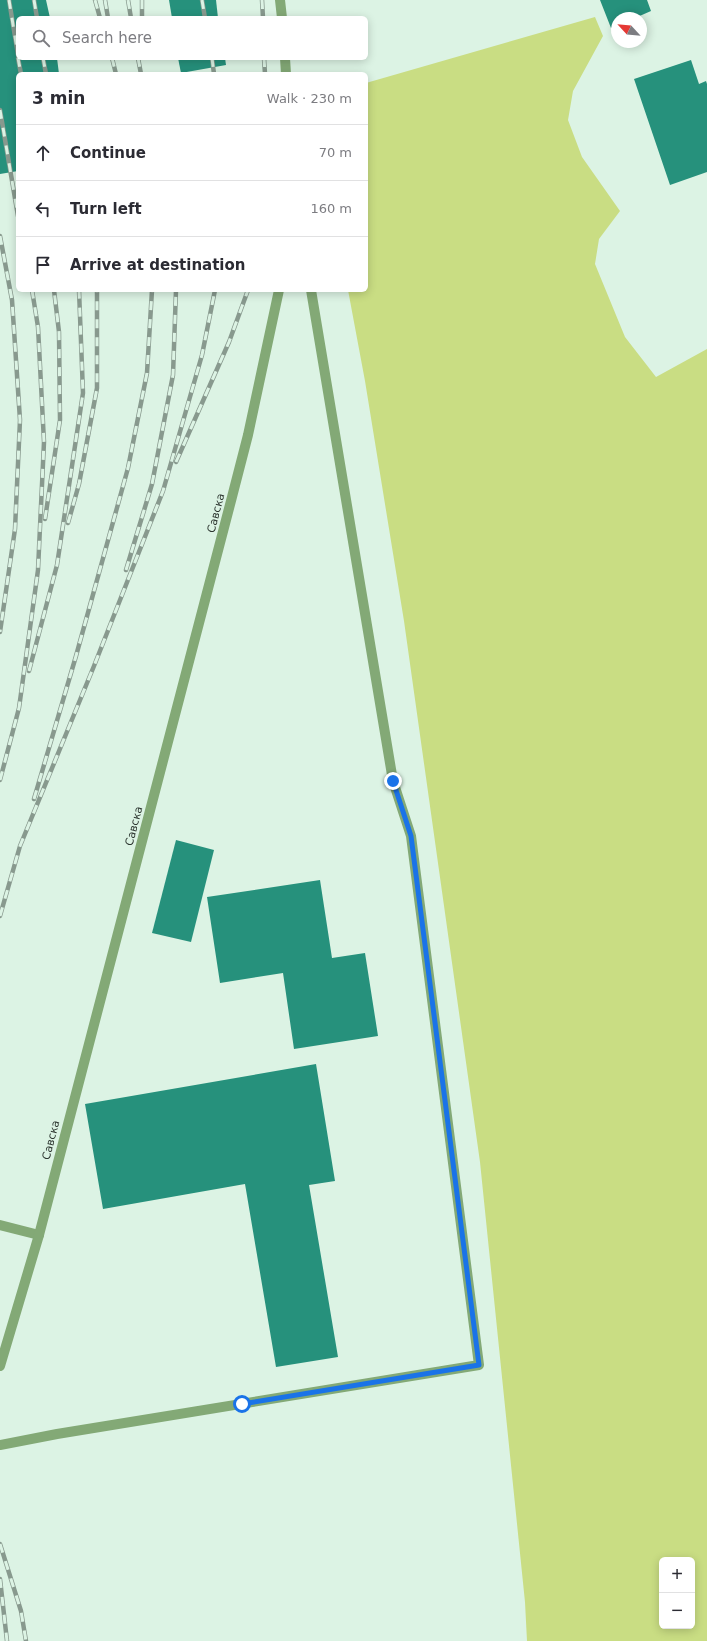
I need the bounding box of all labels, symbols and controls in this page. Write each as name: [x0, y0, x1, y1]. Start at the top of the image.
north arrow: [611, 12, 647, 48]
search box: [16, 16, 368, 60]
icon: search: [30, 27, 52, 49]
text: Search here: [62, 29, 152, 47]
text: 3 min: [32, 88, 85, 108]
text: Walk · 230 m: [267, 91, 352, 106]
icon: ahead: [32, 142, 54, 164]
text: Continue: [70, 144, 146, 162]
text: 70 m: [319, 145, 352, 160]
icon: left: [32, 198, 54, 220]
text: Turn left: [70, 200, 142, 218]
text: 160 m: [310, 201, 352, 216]
icon: arrive: [32, 254, 54, 276]
text: Arrive at destination: [70, 256, 245, 274]
street label: Савска: [205, 492, 227, 534]
route end: [384, 772, 402, 790]
street label: Савска: [123, 805, 145, 847]
street label: Савска: [40, 1119, 62, 1161]
route start: [233, 1395, 251, 1413]
map controls: [659, 1557, 695, 1629]
button: +: [659, 1557, 695, 1593]
button: −: [659, 1593, 695, 1629]

